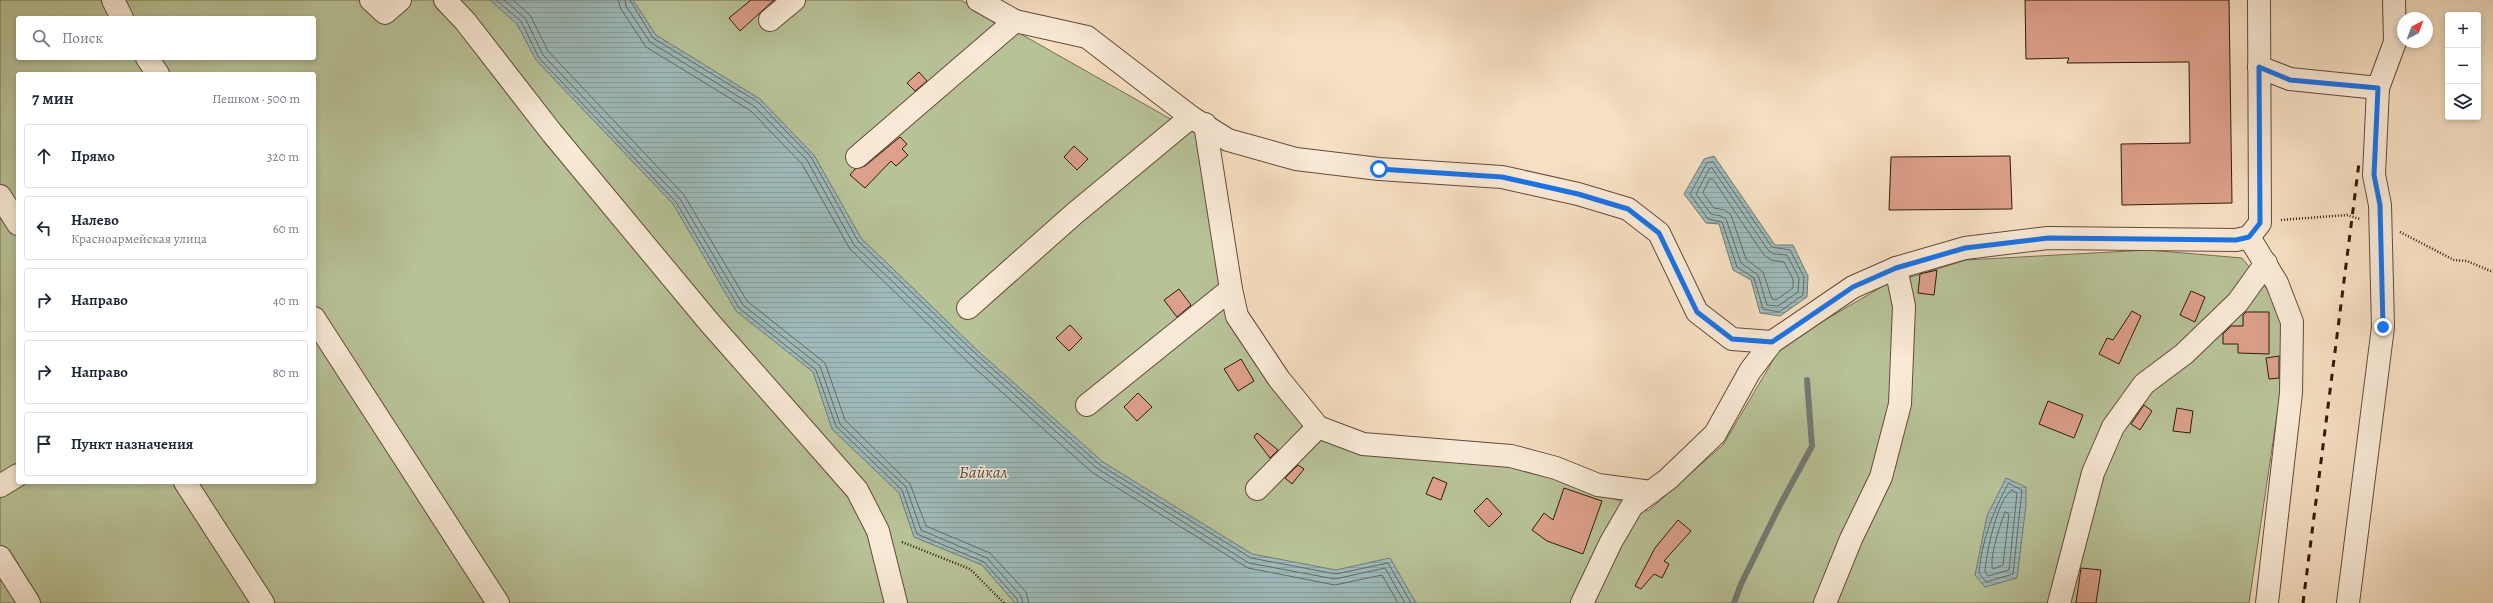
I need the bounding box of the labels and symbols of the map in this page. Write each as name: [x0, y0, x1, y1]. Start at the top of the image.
north arrow: [2397, 12, 2433, 48]
route start: [1370, 160, 1388, 178]
route end: [2374, 318, 2392, 336]
water label: Байкал: [959, 461, 1008, 484]

